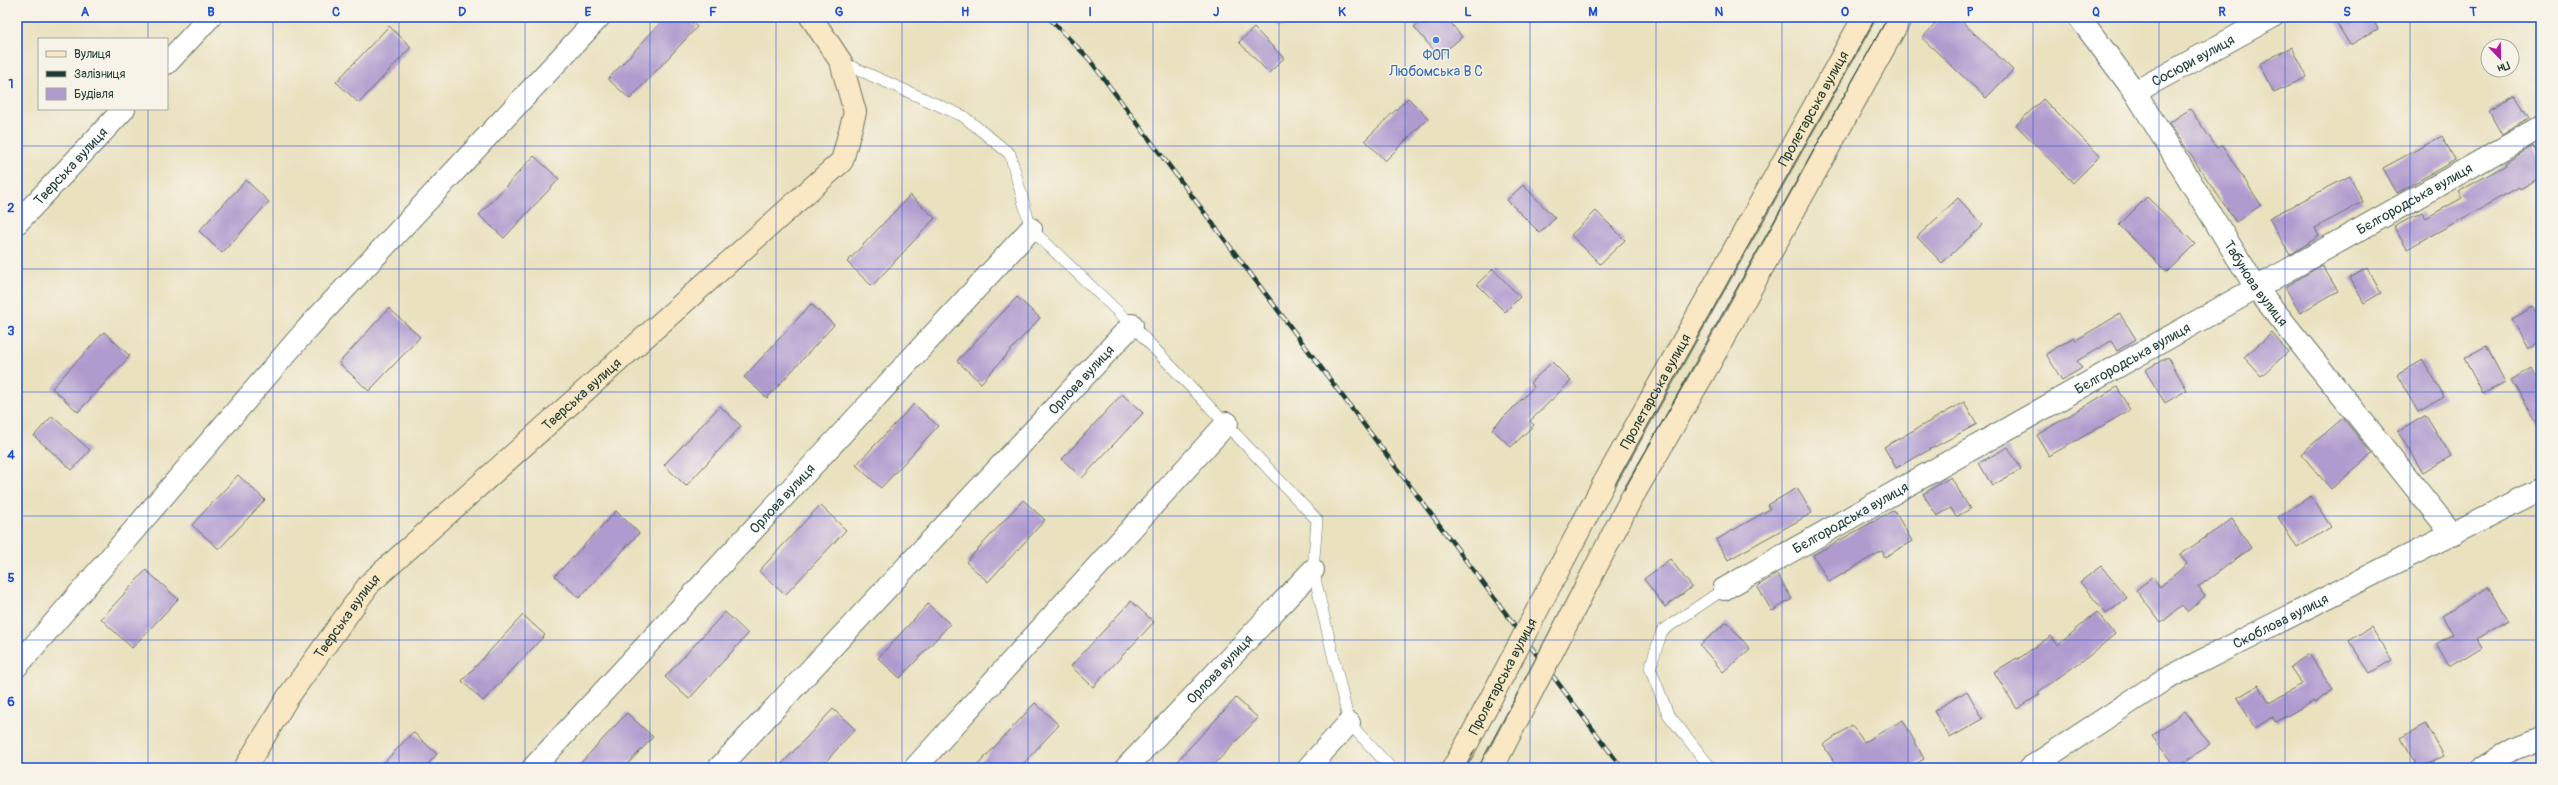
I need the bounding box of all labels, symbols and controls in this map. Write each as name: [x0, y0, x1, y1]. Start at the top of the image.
text: A: [81, 4, 90, 20]
text: B: [207, 4, 215, 20]
text: C: [332, 4, 340, 20]
text: D: [458, 4, 466, 20]
text: E: [585, 4, 592, 20]
text: F: [709, 4, 717, 20]
text: G: [835, 4, 844, 20]
text: H: [961, 4, 969, 20]
text: I: [1088, 4, 1092, 20]
text: J: [1213, 4, 1219, 20]
text: K: [1338, 4, 1346, 20]
text: L: [1464, 4, 1472, 20]
text: M: [1588, 4, 1598, 20]
text: N: [1715, 4, 1724, 20]
text: O: [1841, 4, 1850, 20]
text: P: [1966, 4, 1974, 20]
text: Q: [2092, 4, 2100, 20]
text: R: [2218, 4, 2226, 20]
text: S: [2343, 4, 2351, 20]
text: T: [2468, 4, 2477, 20]
street label: Сосюри вулиця: [2148, 31, 2237, 90]
marker: ФОП Любомська В С: [1431, 35, 1441, 45]
legend: [38, 38, 168, 110]
north arrow: [2480, 38, 2520, 78]
text: Вулиця: [74, 47, 111, 62]
place label: ФОП Любомська В С: [1388, 47, 1483, 80]
street label: Пролетарська вулиця: [1774, 48, 1852, 169]
text: Пн: [2495, 59, 2512, 75]
text: Залізниця: [74, 67, 126, 82]
text: 1: [8, 76, 14, 92]
text: Будівля: [74, 87, 114, 102]
street label: Тверська вулиця: [30, 124, 111, 209]
street label: Бєлгородська вулиця: [2353, 159, 2475, 238]
text: 2: [7, 200, 15, 216]
street label: Табунова вулиця: [2220, 237, 2292, 330]
street label: Бєлгородська вулиця: [2071, 319, 2193, 398]
text: 3: [7, 323, 15, 339]
street label: Пролетарська вулиця: [1616, 331, 1694, 452]
street label: Орлова вулиця: [1045, 341, 1118, 418]
street label: Тверська вулиця: [538, 354, 624, 434]
text: 4: [7, 447, 15, 463]
street label: Орлова вулиця: [746, 460, 818, 537]
street label: Бєлгородська вулиця: [1789, 478, 1911, 557]
text: 5: [7, 570, 15, 586]
street label: Тверська вулиця: [310, 570, 383, 662]
street label: Скоблова вулиця: [2230, 590, 2331, 652]
street label: Пролетарська вулиця: [1465, 615, 1540, 737]
street label: Орлова вулиця: [1183, 631, 1256, 707]
text: 6: [7, 694, 15, 710]

